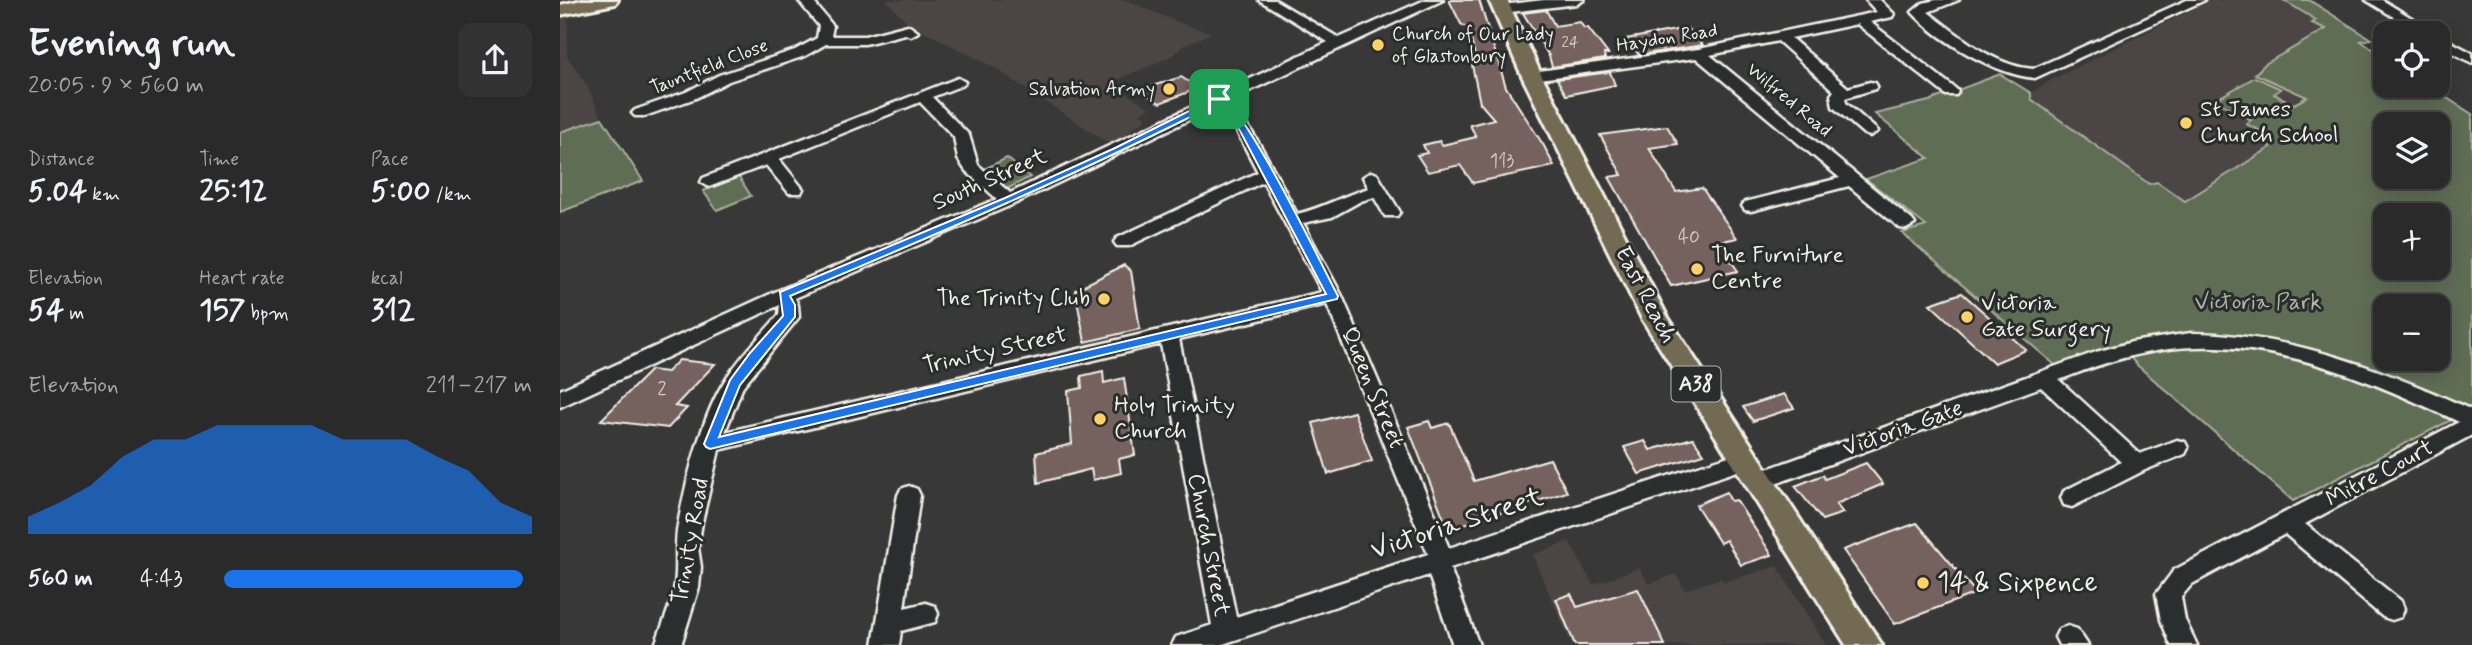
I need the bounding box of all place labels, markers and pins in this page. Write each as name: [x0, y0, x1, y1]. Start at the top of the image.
place label: Church of Our Lady of Glastonbury: [1392, 22, 1554, 70]
marker: Church of Our Lady of Glastonbury: [1370, 37, 1386, 53]
pin: [1189, 69, 1249, 129]
place label: Salvation Army: [1029, 77, 1155, 103]
marker: Salvation Army: [1161, 81, 1177, 97]
place label: St James Church School: [2200, 95, 2339, 151]
marker: St James Church School: [2178, 115, 2194, 131]
place label: The Furniture Centre: [1711, 241, 1844, 297]
marker: The Furniture Centre: [1689, 261, 1705, 277]
place label: The Trinity Club: [936, 284, 1090, 314]
place label: Victoria Gate Surgery: [1981, 289, 2111, 347]
marker: The Trinity Club: [1096, 291, 1112, 307]
marker: Victoria Gate Surgery: [1959, 309, 1975, 325]
place label: Holy Trinity Church: [1114, 391, 1235, 447]
marker: Holy Trinity Church: [1092, 411, 1108, 427]
place label: 14 & Sixpence: [1937, 565, 2098, 602]
marker: 14 & Sixpence: [1915, 575, 1931, 591]

